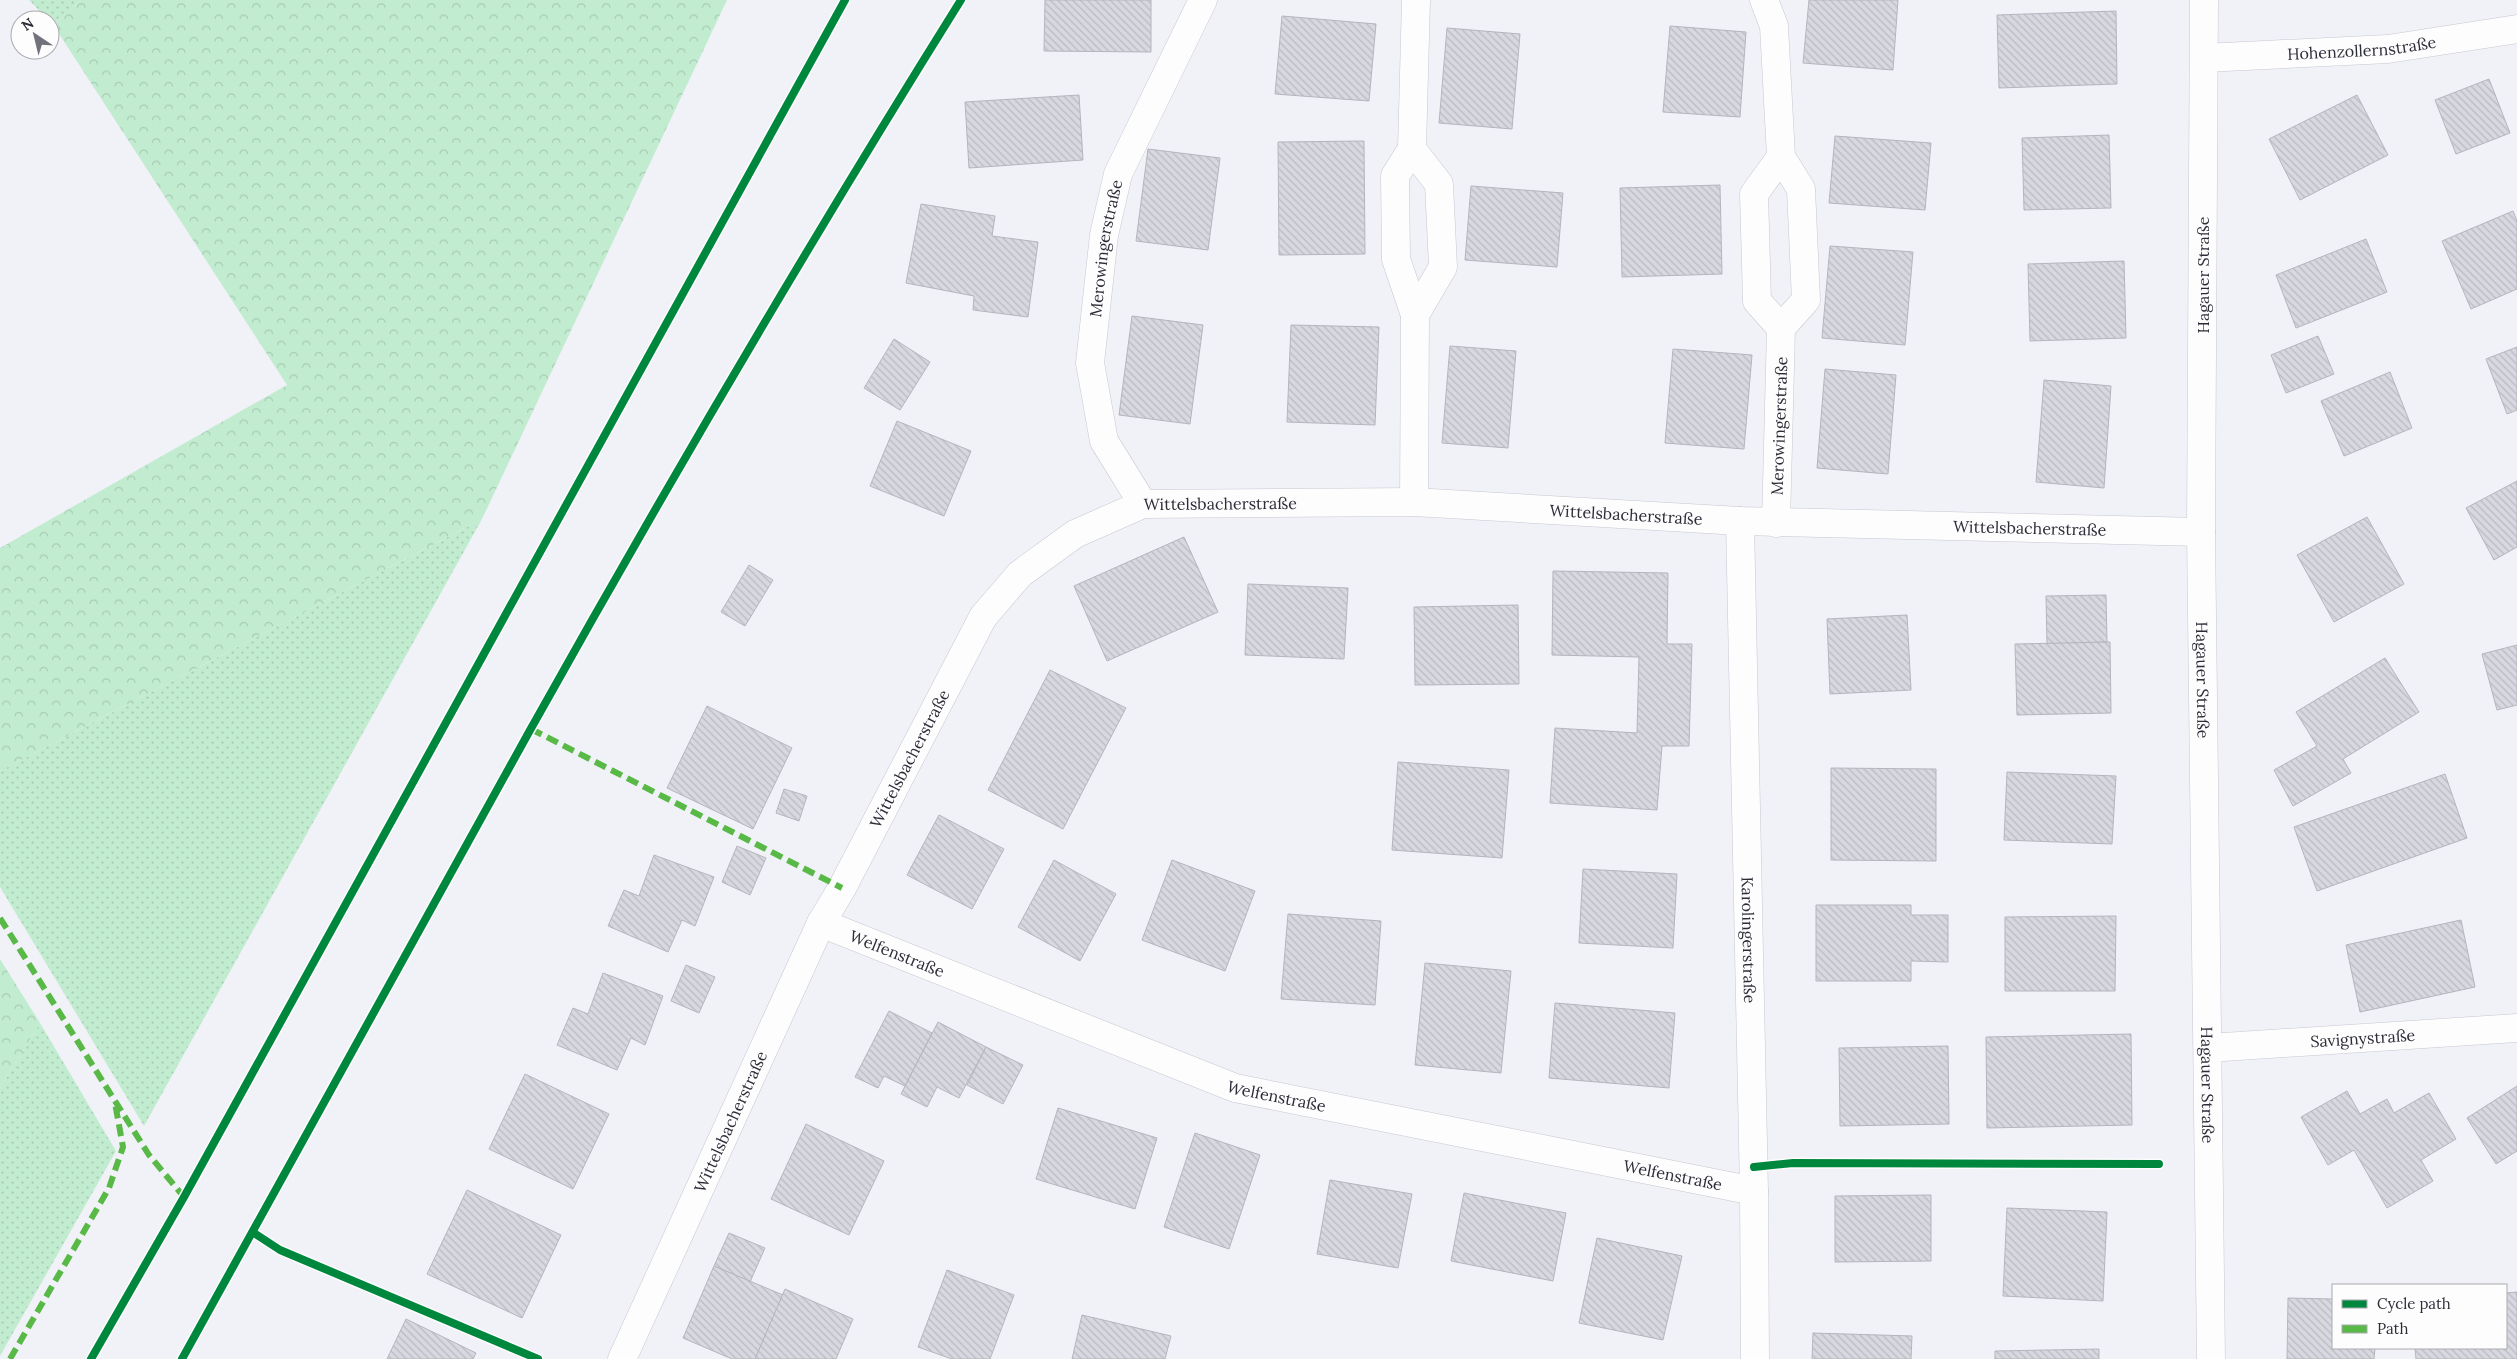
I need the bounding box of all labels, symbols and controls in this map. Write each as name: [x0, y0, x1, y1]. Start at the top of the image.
north arrow: [10, 10, 60, 60]
text: N: [18, 14, 37, 35]
street label: Hohenzollernstraße: [2287, 32, 2438, 64]
street label: Merowingerstraße: [1085, 177, 1126, 318]
street label: Hagauer Straße: [2193, 216, 2213, 333]
street label: Merowingerstraße: [1767, 356, 1791, 496]
street label: Wittelsbacherstraße: [1144, 493, 1297, 514]
street label: Wittelsbacherstraße: [1549, 500, 1703, 529]
street label: Wittelsbacherstraße: [1953, 516, 2107, 540]
street label: Hagauer Straße: [2192, 621, 2213, 739]
street label: Wittelsbacherstraße: [865, 686, 954, 831]
street label: Karolingerstraße: [1737, 876, 1760, 1004]
street label: Welfenstraße: [847, 925, 948, 981]
street label: Savignystraße: [2310, 1025, 2416, 1051]
street label: Hagauer Straße: [2197, 1026, 2218, 1144]
street label: Wittelsbacherstraße: [689, 1047, 771, 1195]
street label: Welfenstraße: [1224, 1076, 1328, 1116]
street label: Welfenstraße: [1622, 1155, 1724, 1195]
legend: [2332, 1284, 2507, 1349]
text: Cycle path: [2377, 1294, 2451, 1313]
text: Path: [2377, 1319, 2408, 1338]

